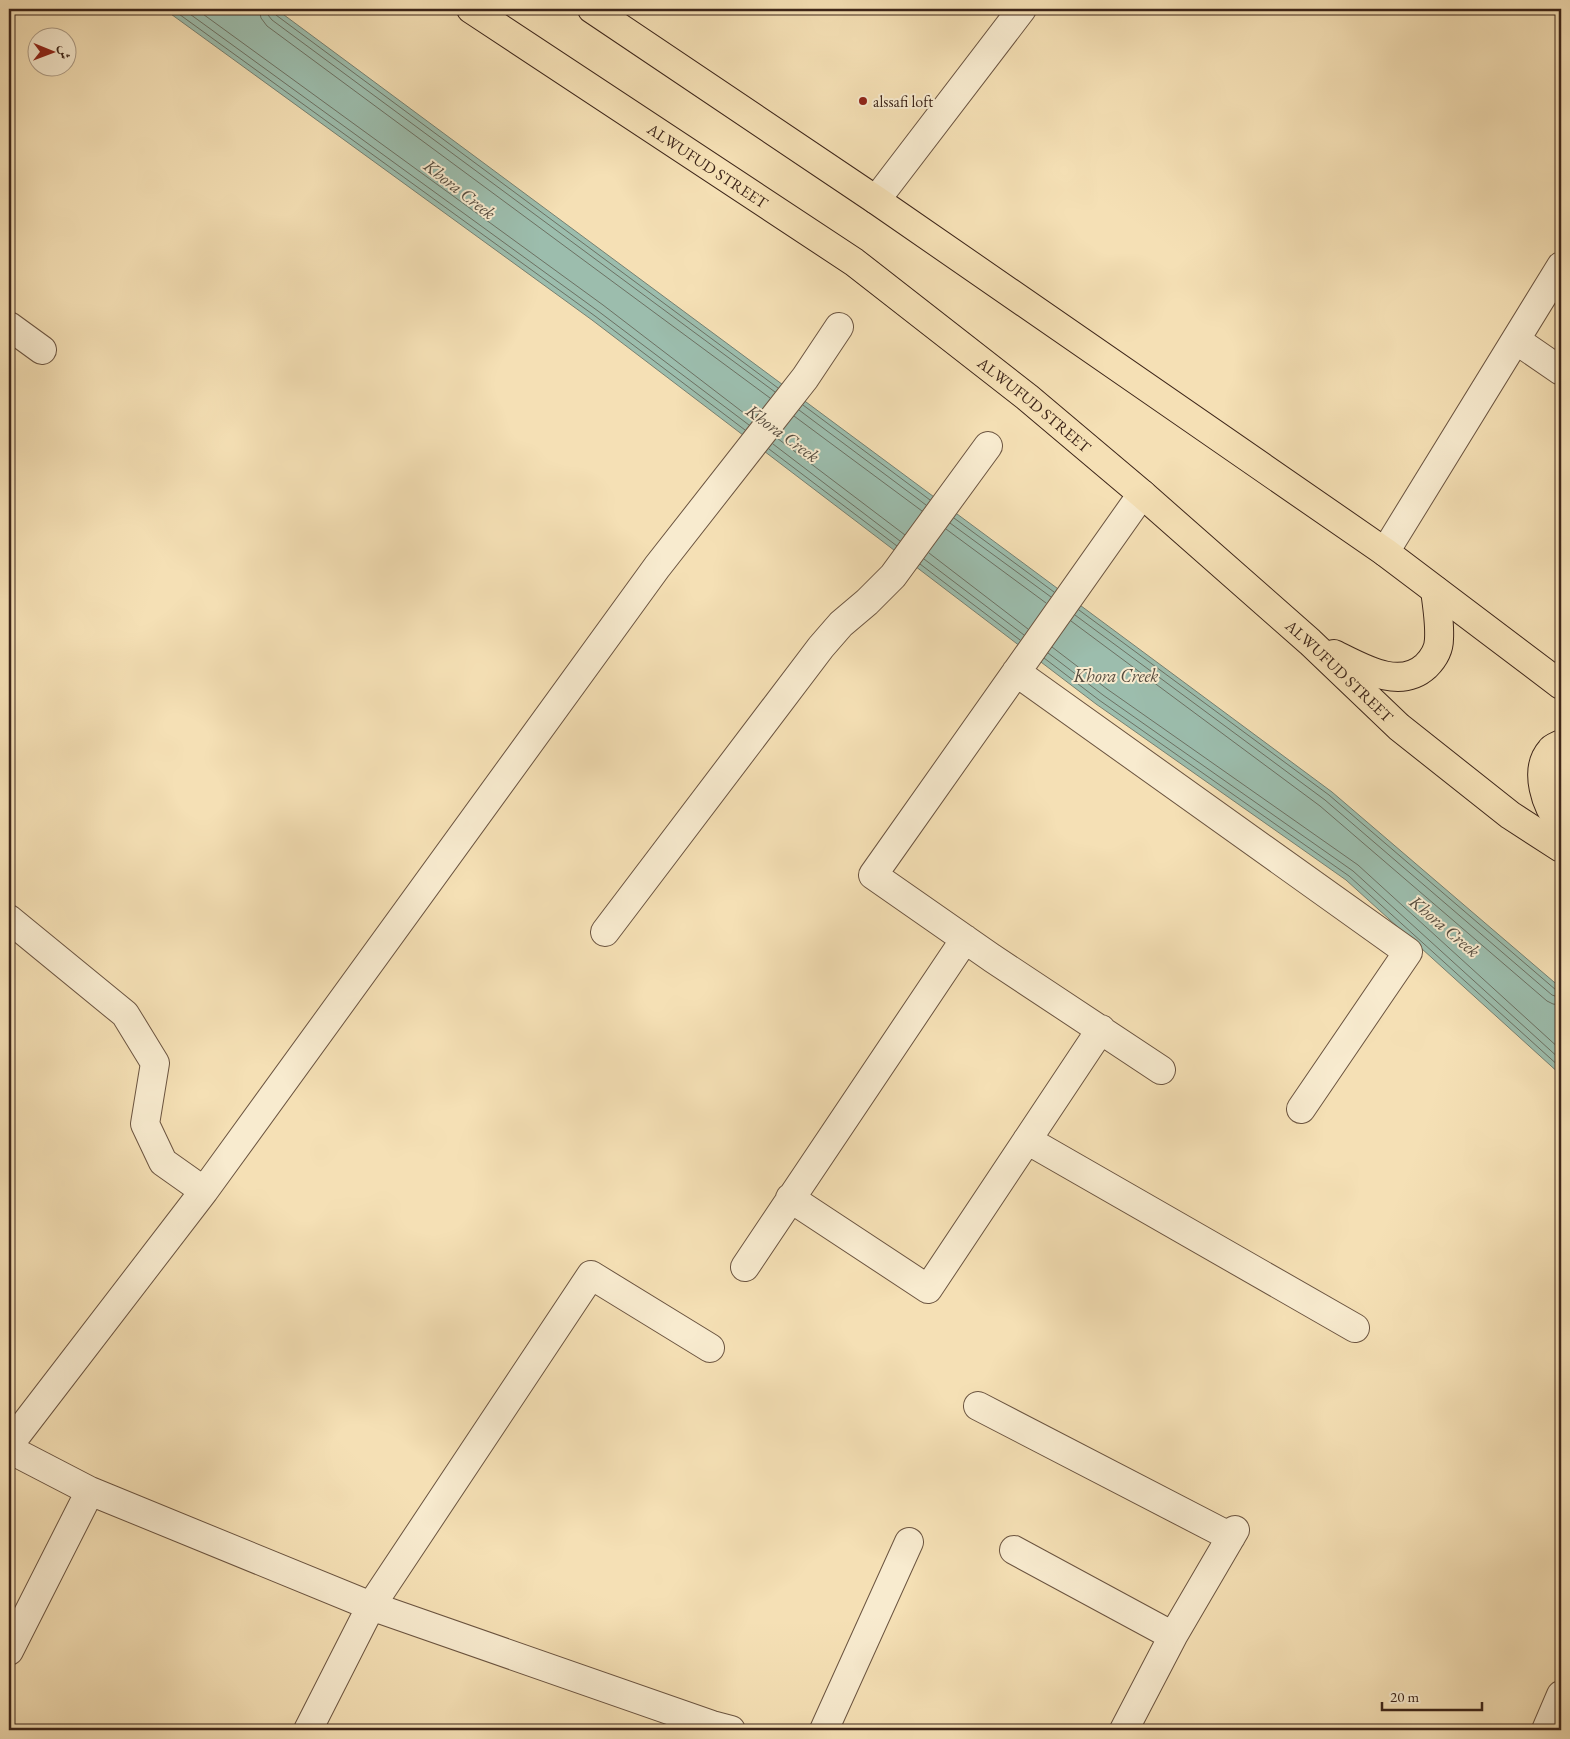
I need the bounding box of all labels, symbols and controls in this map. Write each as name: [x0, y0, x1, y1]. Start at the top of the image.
north arrow: [28, 28, 78, 78]
text: ش: [56, 45, 74, 59]
place label: alssafi loft: [873, 91, 933, 112]
marker: alssafi loft: [857, 95, 869, 107]
street label: ALWUFUD STREET: [643, 117, 773, 213]
water label: Khora Creek: [419, 153, 501, 224]
street label: ALWUFUD STREET: [973, 351, 1096, 457]
water label: Khora Creek: [741, 398, 824, 467]
street label: ALWUFUD STREET: [1280, 614, 1398, 727]
water label: Khora Creek: [1073, 664, 1158, 687]
water label: Khora Creek: [1404, 889, 1485, 962]
scale bar: [1382, 1679, 1482, 1711]
text: 20 m: [1390, 1687, 1419, 1706]

